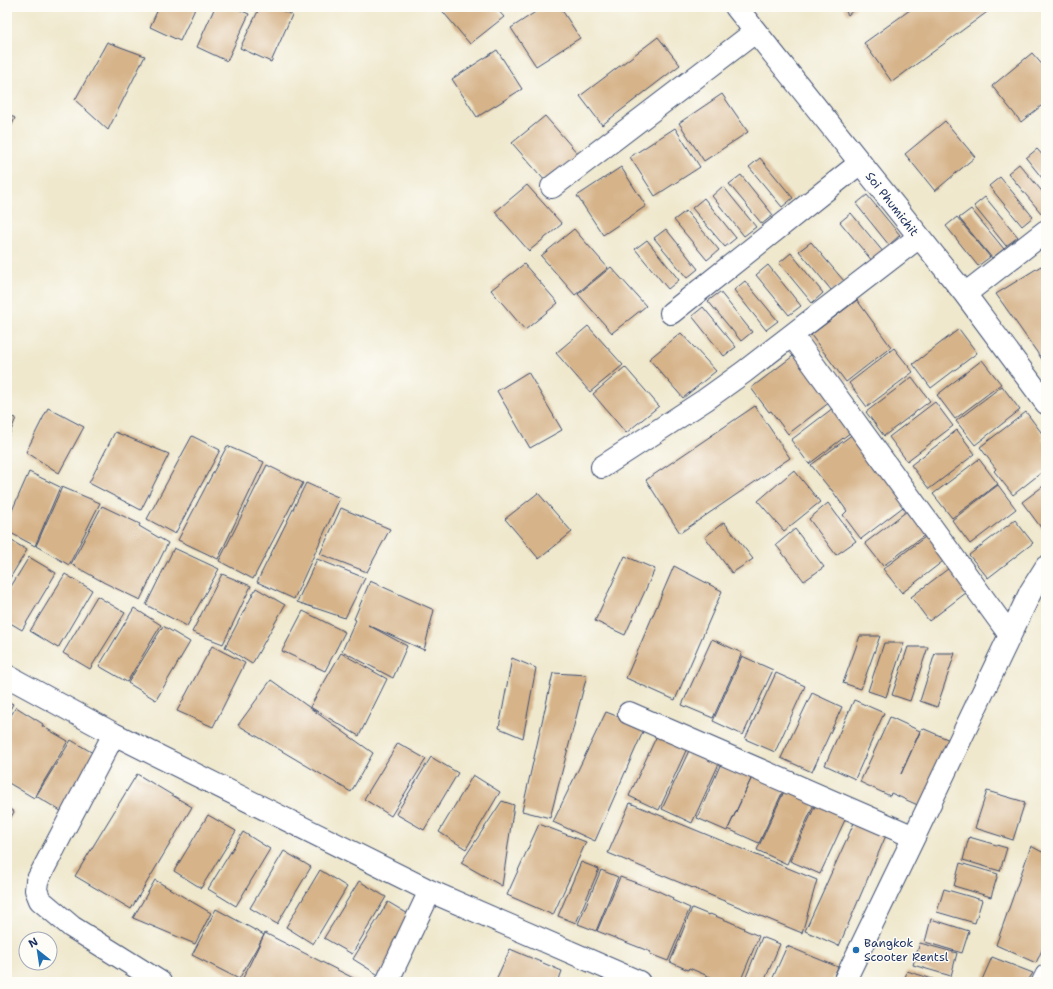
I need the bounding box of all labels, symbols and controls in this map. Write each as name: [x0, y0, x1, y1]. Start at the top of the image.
street label: Soi Phumichit: [862, 169, 922, 239]
north arrow: [18, 931, 58, 971]
text: N: [26, 934, 41, 951]
place label: Bangkok Scooter Rentsl: [864, 935, 949, 965]
marker: Bangkok Scooter Rentsl: [851, 945, 861, 955]

